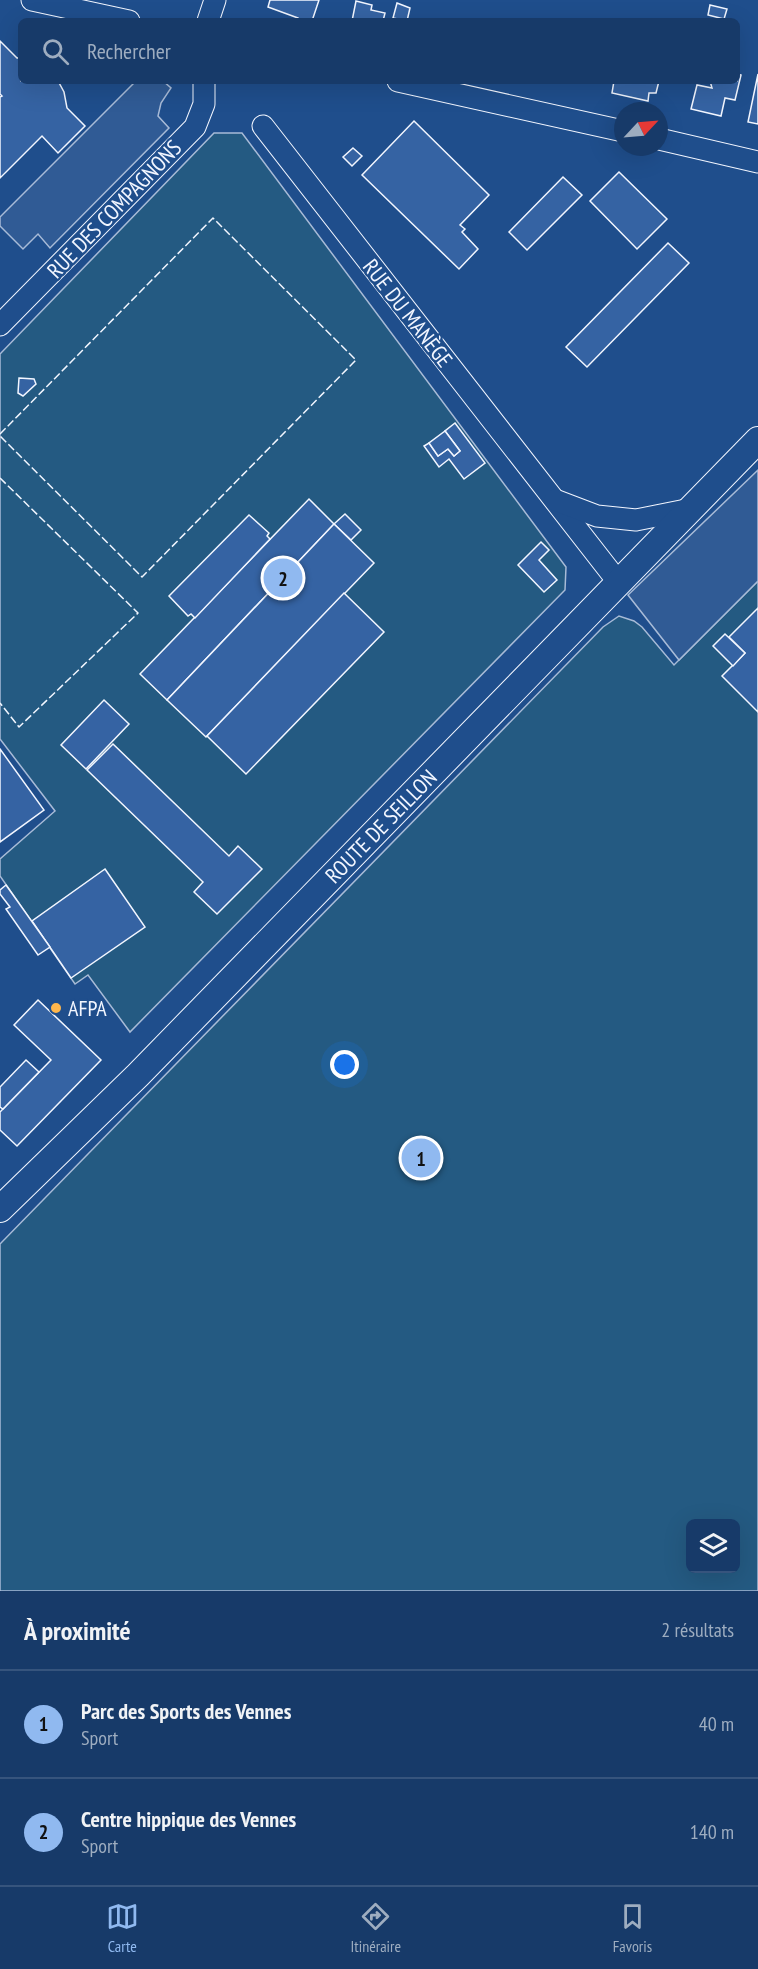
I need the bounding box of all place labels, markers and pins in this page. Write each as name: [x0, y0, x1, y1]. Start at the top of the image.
pin: 2: [264, 556, 302, 600]
place label: AFPA: [68, 994, 107, 1022]
marker: AFPA: [49, 1001, 63, 1015]
pin: 1: [402, 1136, 440, 1180]

